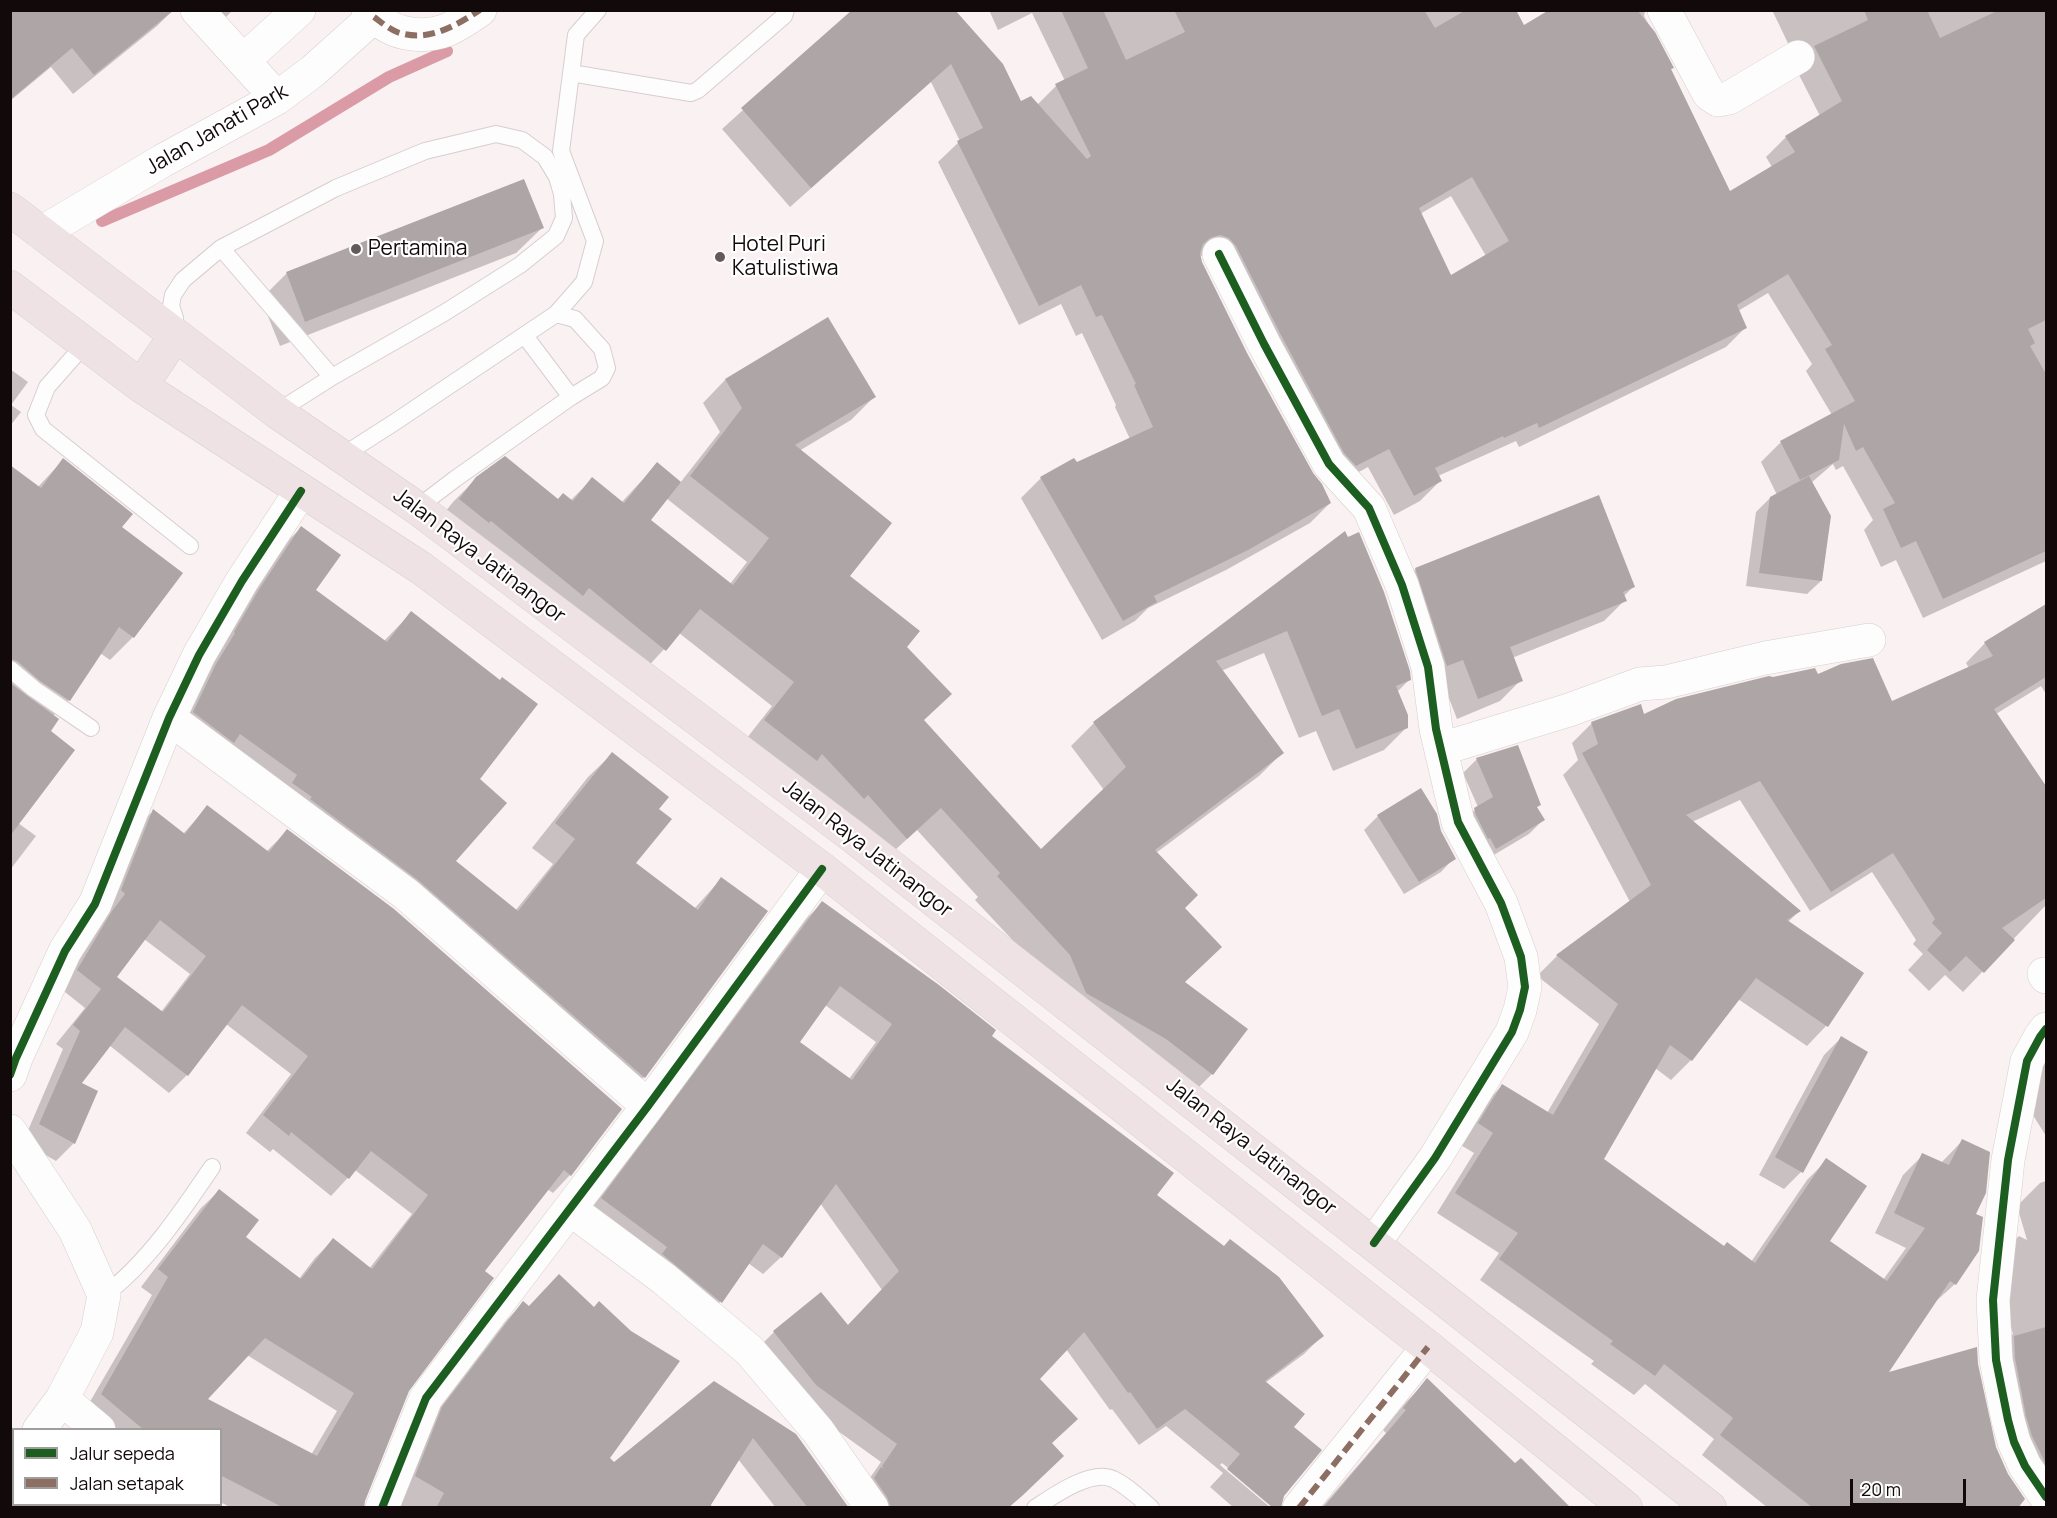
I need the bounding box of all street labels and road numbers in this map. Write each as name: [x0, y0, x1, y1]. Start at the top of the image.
street label: Jalan Janati Park: [142, 79, 292, 181]
street label: Jalan Raya Jatinangor: [388, 483, 570, 629]
street label: Jalan Raya Jatinangor: [777, 775, 957, 923]
street label: Jalan Raya Jatinangor: [1161, 1073, 1341, 1221]

